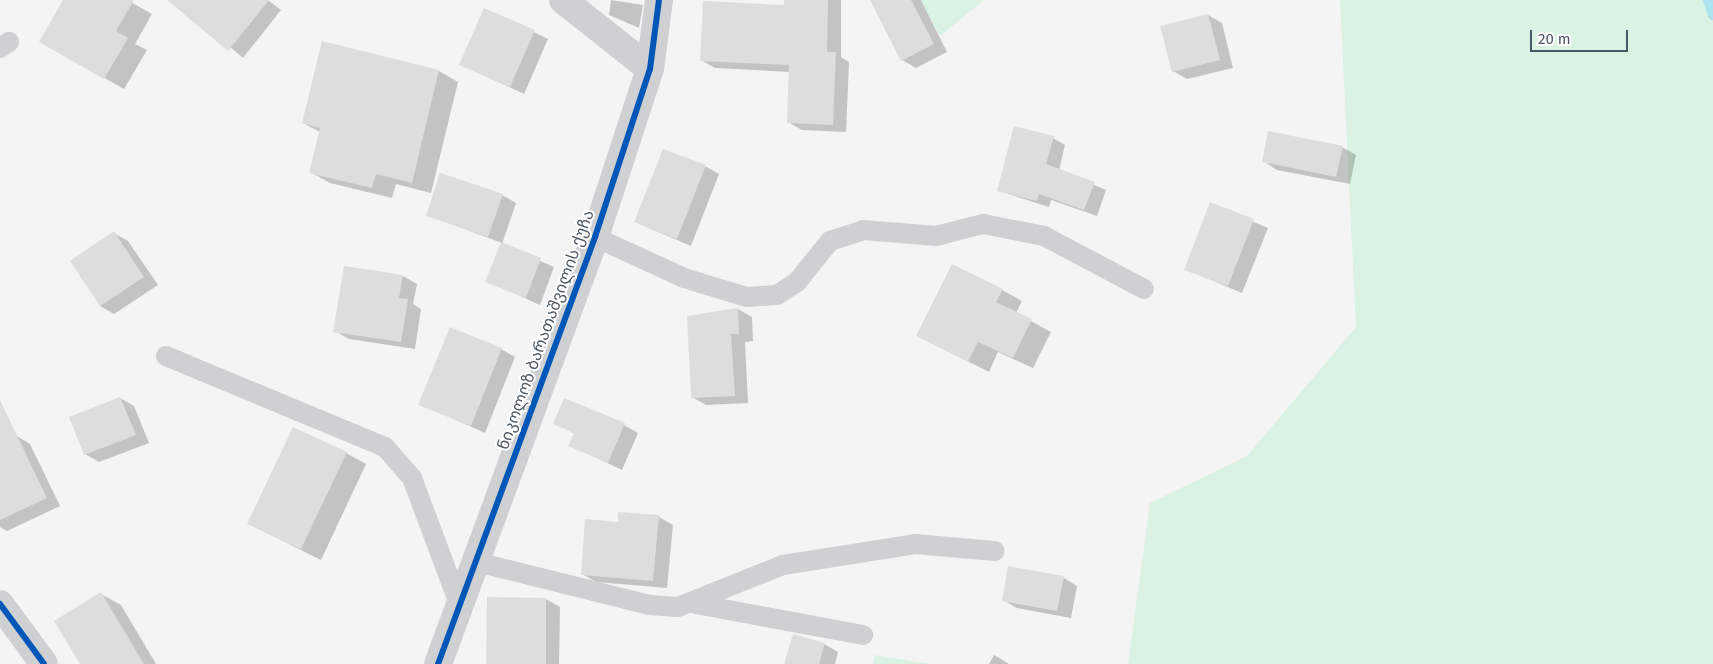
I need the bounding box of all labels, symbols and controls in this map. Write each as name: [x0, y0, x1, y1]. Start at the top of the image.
scale bar: [1533, 20, 1630, 52]
text: 20 m: [1538, 30, 1571, 48]
street label: ნიკოლოზ ბარათაშვილის ქუჩა: [494, 208, 598, 452]

